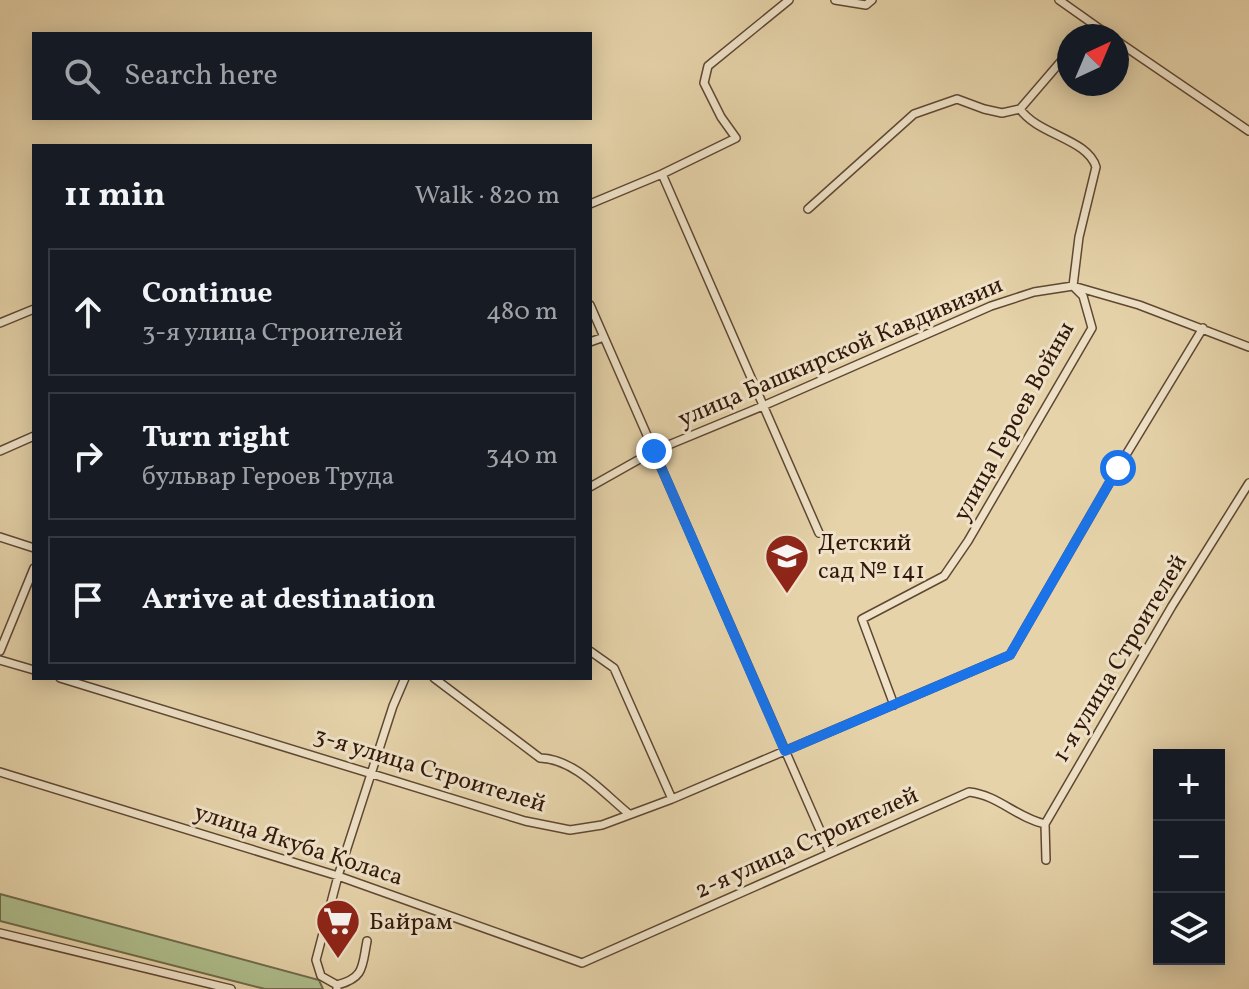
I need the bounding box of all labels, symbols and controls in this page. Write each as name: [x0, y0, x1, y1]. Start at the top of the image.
north arrow: [1057, 24, 1129, 96]
search box: [32, 32, 592, 120]
icon: search: [60, 54, 104, 98]
text: Search here: [124, 55, 278, 97]
text: 11 min: [64, 173, 165, 220]
text: Walk · 820 m: [415, 178, 560, 214]
street label: улица Башкирской Кавдивизии: [673, 269, 1008, 437]
text: Continue: [142, 273, 273, 315]
icon: ahead: [66, 290, 110, 334]
text: 480 m: [486, 294, 558, 330]
text: 3-я улица Строителей: [142, 315, 403, 351]
street label: улица Героев Войны: [946, 316, 1084, 528]
text: Turn right: [142, 417, 290, 459]
route end: [636, 433, 672, 469]
icon: right: [66, 434, 110, 478]
text: 340 m: [486, 438, 558, 474]
route start: [1100, 450, 1136, 486]
text: бульвар Героев Труда: [142, 459, 395, 495]
place label: Детский сад № 141: [818, 527, 925, 589]
school or university icon: Детский сад № 141: [763, 532, 811, 595]
street label: 1-я улица Строителей: [1045, 549, 1196, 769]
icon: arrive: [66, 578, 110, 622]
text: Arrive at destination: [142, 579, 436, 621]
street label: 3-я улица Строителей: [309, 719, 550, 822]
map controls: [1153, 749, 1225, 965]
button: +: [1153, 749, 1225, 821]
street label: 2-я улица Строителей: [690, 779, 924, 908]
street label: улица Якуба Коласа: [189, 796, 407, 896]
button: −: [1153, 821, 1225, 893]
button: layers: [1153, 893, 1225, 965]
supermarket icon: Байрам: [314, 897, 362, 960]
place label: Байрам: [369, 906, 453, 940]

